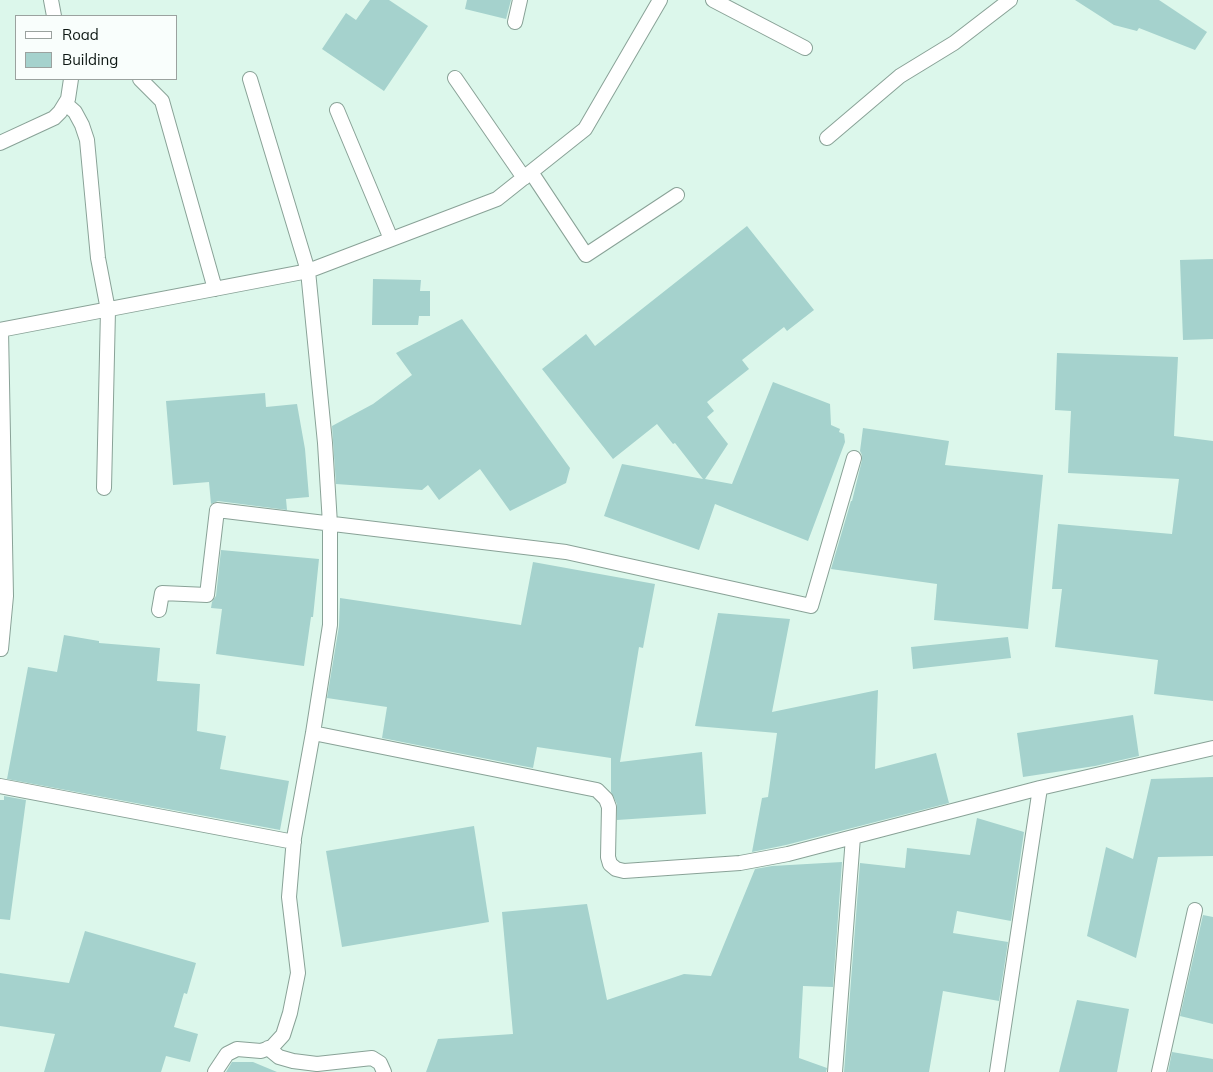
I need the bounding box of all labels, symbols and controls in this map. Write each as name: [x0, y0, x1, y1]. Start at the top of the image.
legend: [15, 15, 178, 80]
text: Road: [62, 25, 99, 44]
text: Building: [62, 50, 118, 69]

